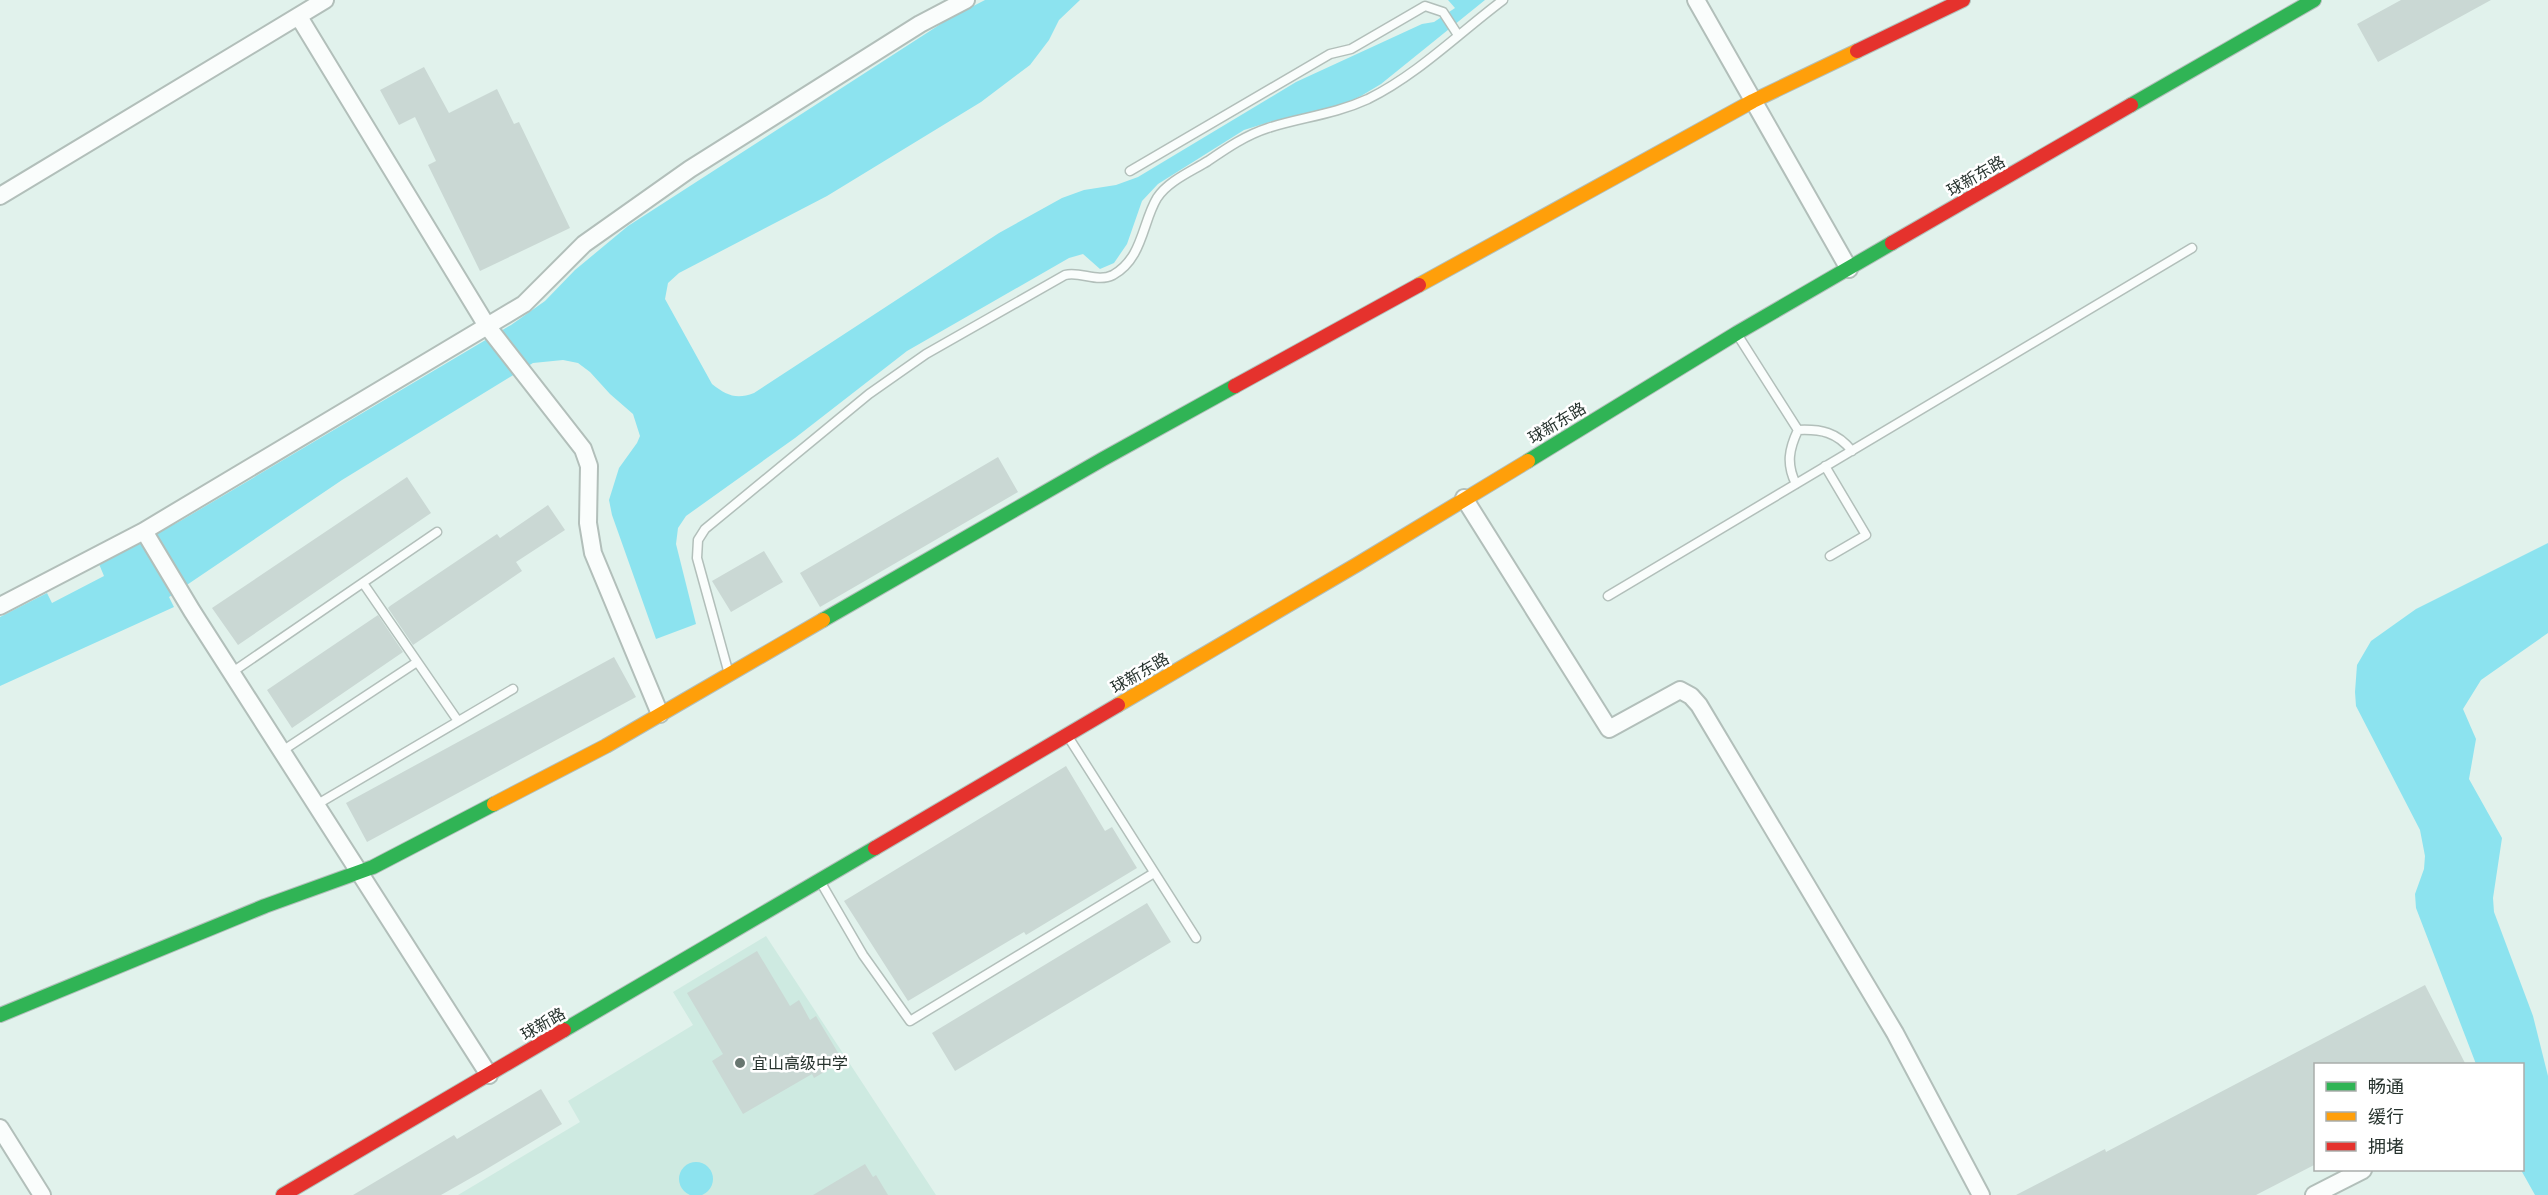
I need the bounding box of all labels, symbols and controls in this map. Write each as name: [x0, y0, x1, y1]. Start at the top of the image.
street label: 球新东路: [1944, 152, 2008, 200]
street label: 球新东路: [1525, 398, 1589, 448]
street label: 球新东路: [1108, 649, 1172, 697]
street label: 球新路: [517, 1004, 569, 1044]
place label: 宜山高级中学: [752, 1054, 848, 1073]
marker: 宜山高级中学: [733, 1056, 747, 1070]
legend: [2314, 1063, 2524, 1171]
text: 畅通: [2368, 1076, 2404, 1097]
text: 缓行: [2368, 1106, 2404, 1127]
text: 拥堵: [2368, 1136, 2404, 1157]

